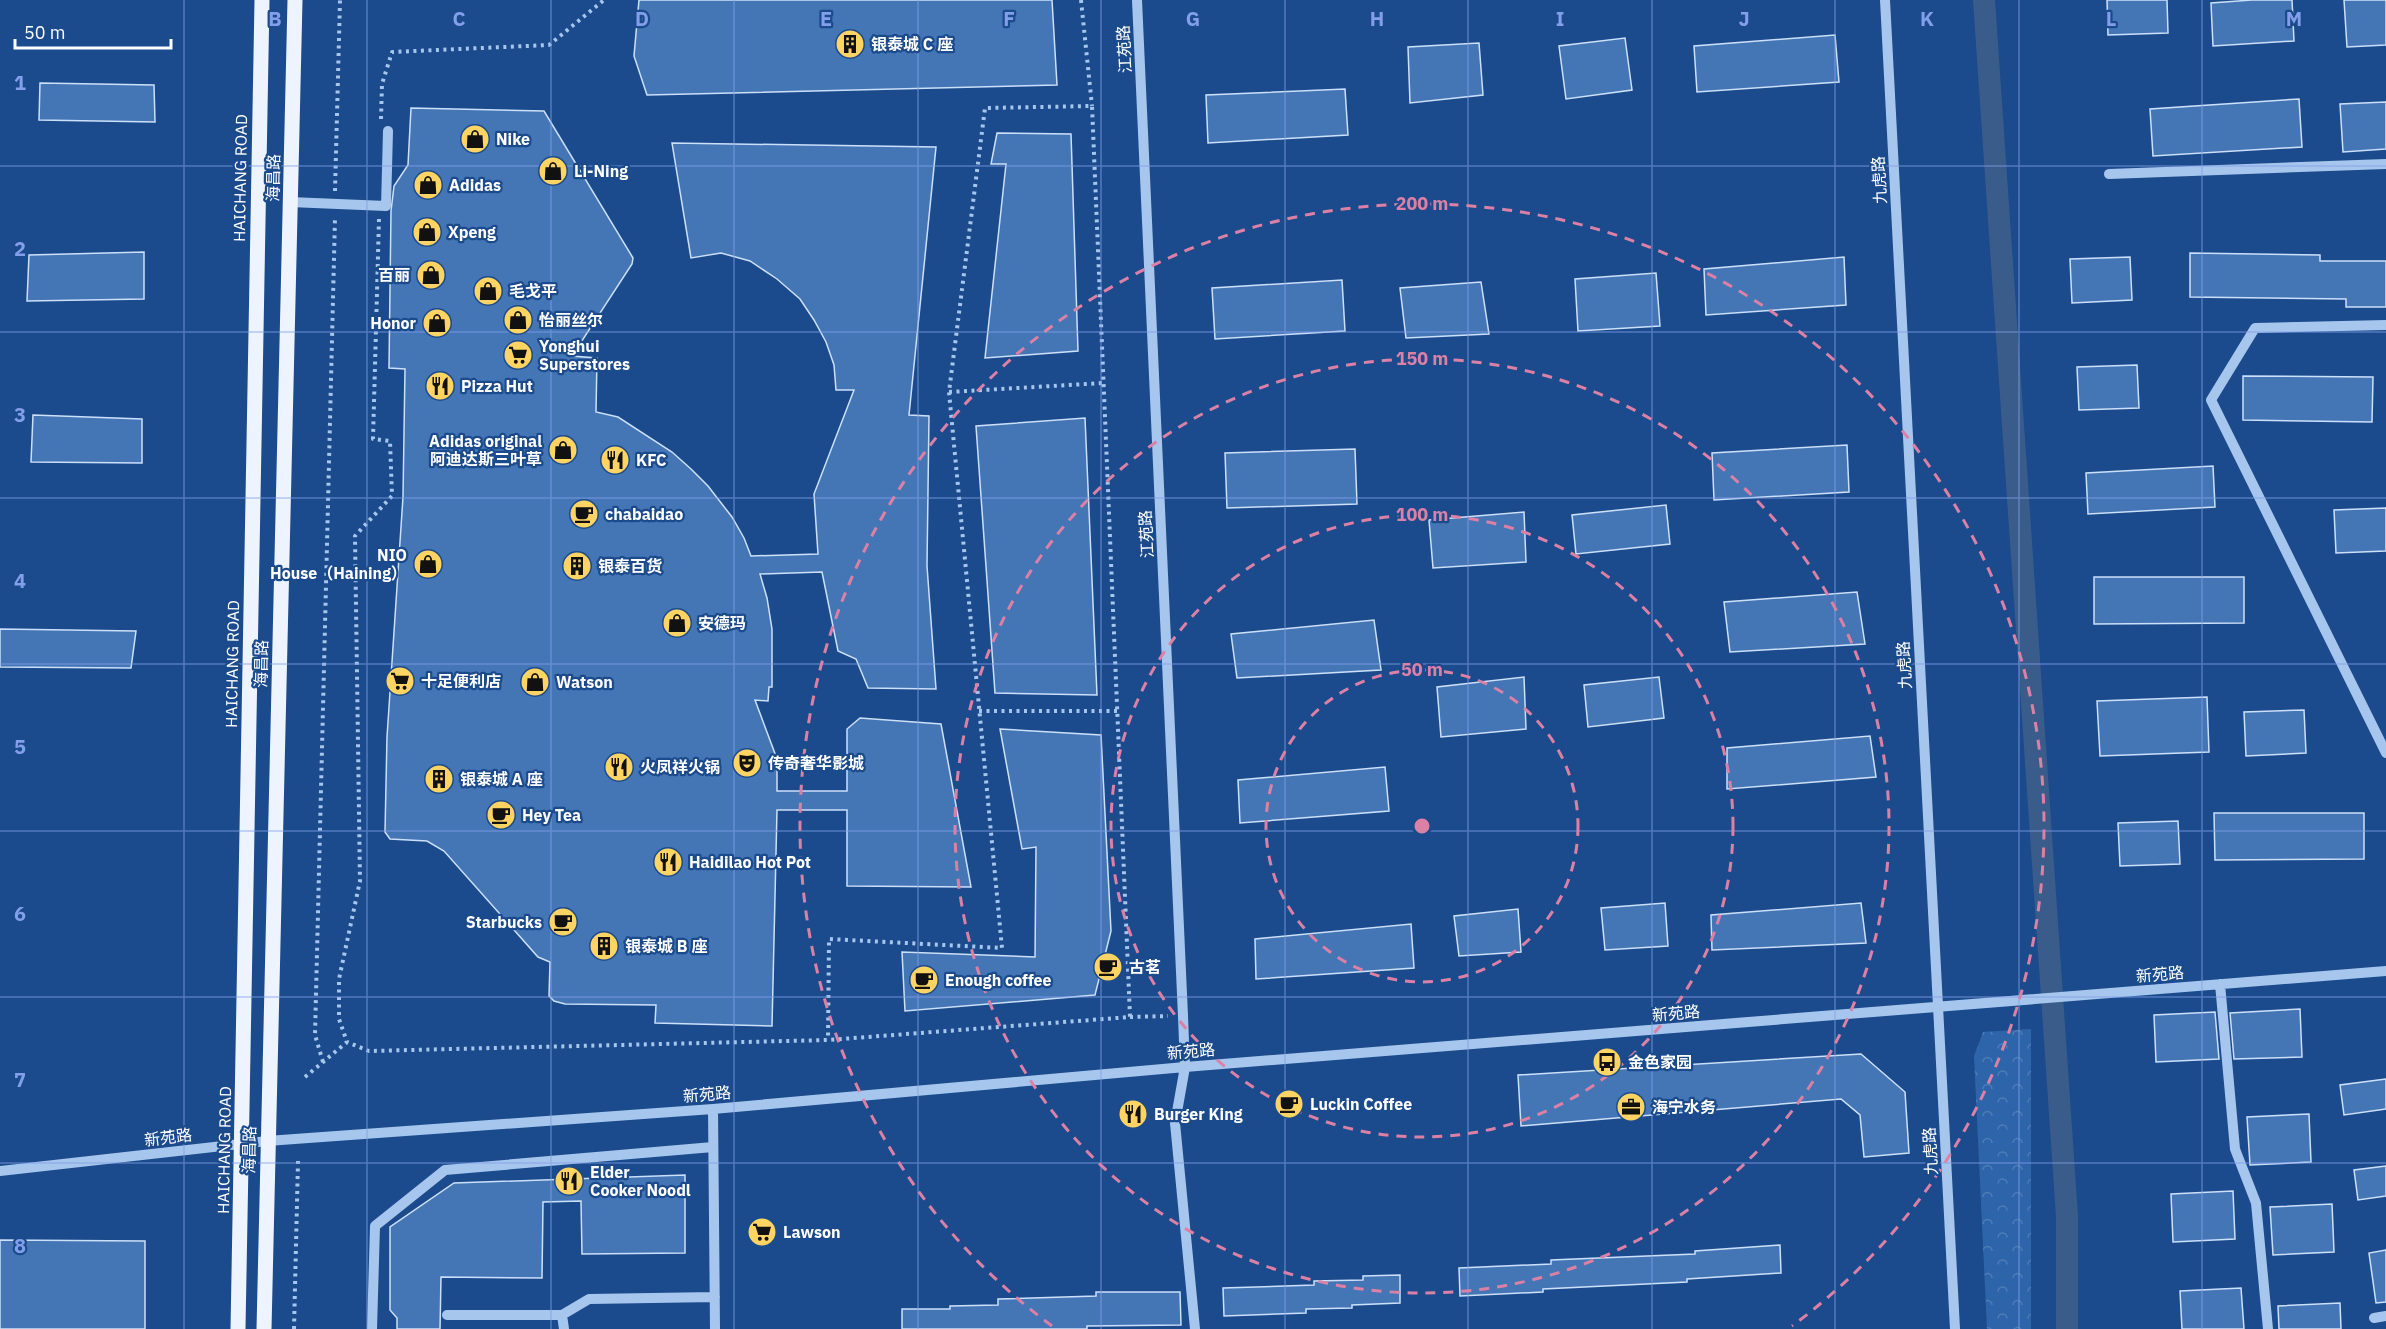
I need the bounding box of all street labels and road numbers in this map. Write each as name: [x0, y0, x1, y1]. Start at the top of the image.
street label: 江苑路: [1113, 25, 1135, 73]
street label: HAICHANG ROAD: [229, 114, 251, 242]
street label: 海昌路: [263, 154, 283, 202]
street label: 九虎路: [1868, 156, 1890, 204]
street label: 江苑路: [1135, 510, 1157, 558]
street label: HAICHANG ROAD: [221, 600, 243, 728]
street label: 海昌路: [251, 640, 271, 688]
street label: 九虎路: [1893, 641, 1915, 689]
street label: 新苑路: [2135, 962, 2185, 986]
street label: 新苑路: [1651, 1001, 1701, 1025]
street label: 新苑路: [1166, 1039, 1216, 1063]
street label: 新苑路: [682, 1082, 732, 1106]
street label: HAICHANG ROAD: [213, 1086, 235, 1214]
street label: 新苑路: [143, 1124, 193, 1150]
street label: 海昌路: [239, 1126, 259, 1174]
street label: 九虎路: [1919, 1127, 1941, 1175]

